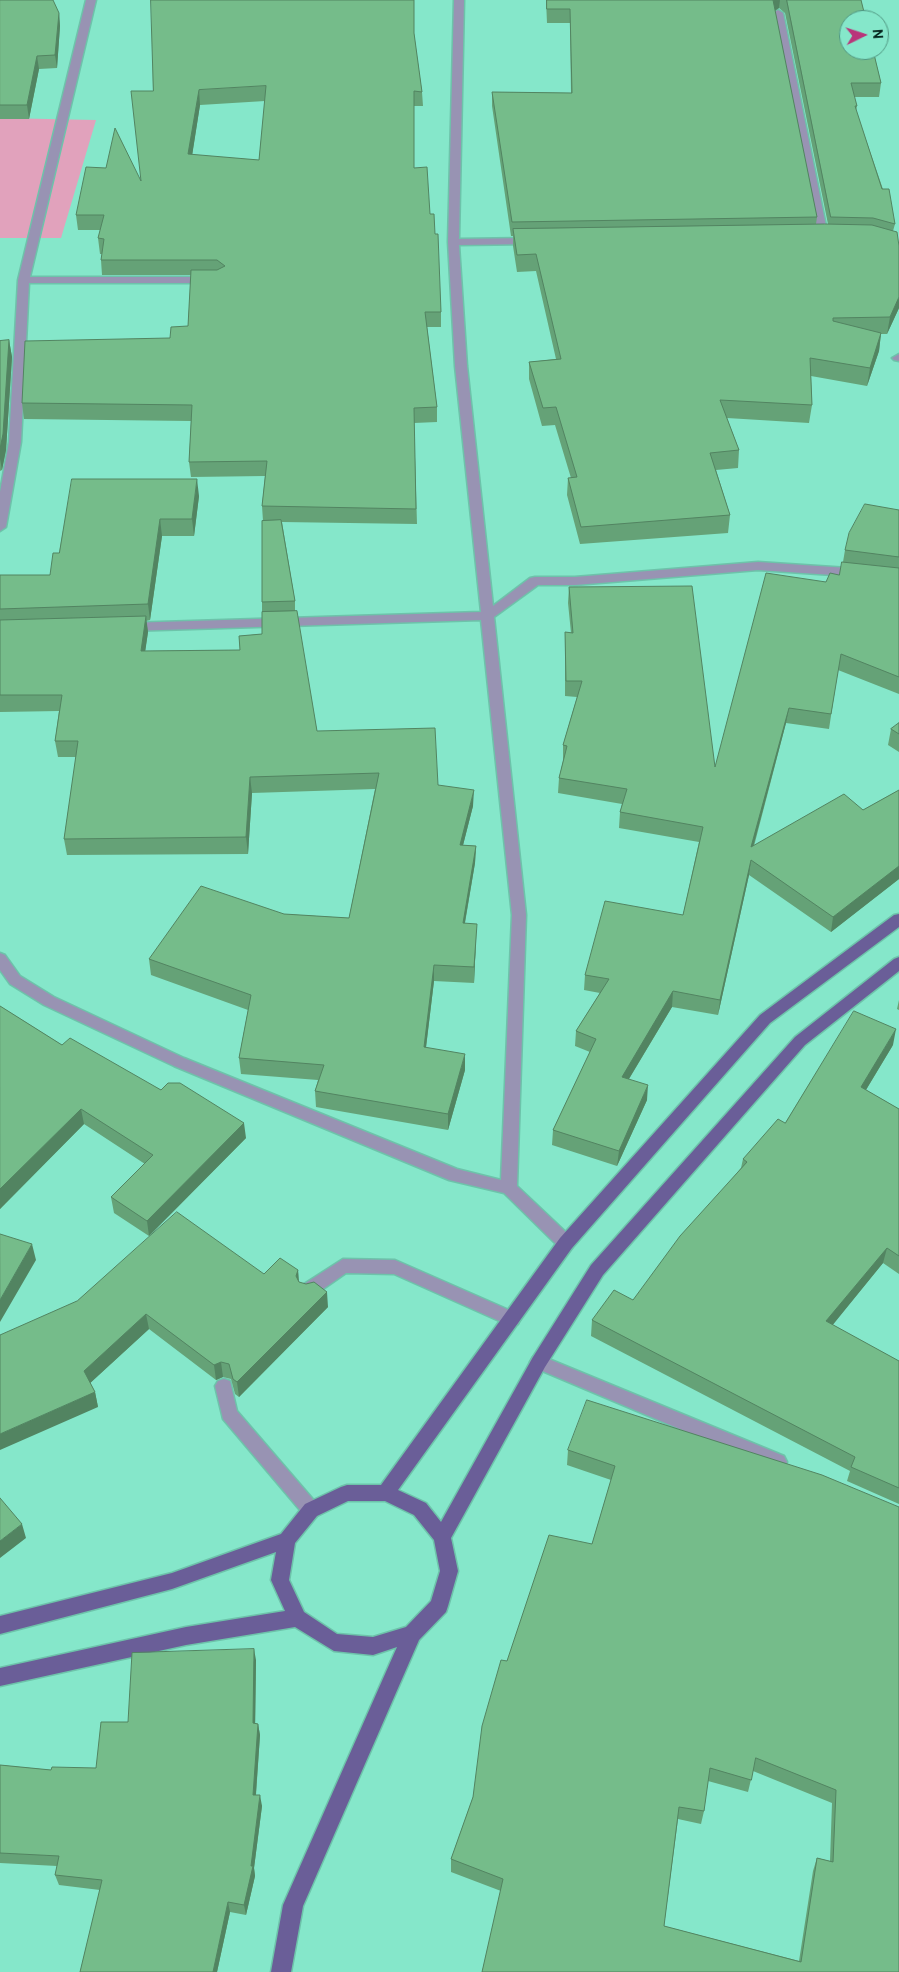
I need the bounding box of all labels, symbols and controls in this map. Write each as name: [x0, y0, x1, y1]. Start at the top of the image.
north arrow: [839, 10, 889, 60]
text: N: [869, 28, 887, 40]

